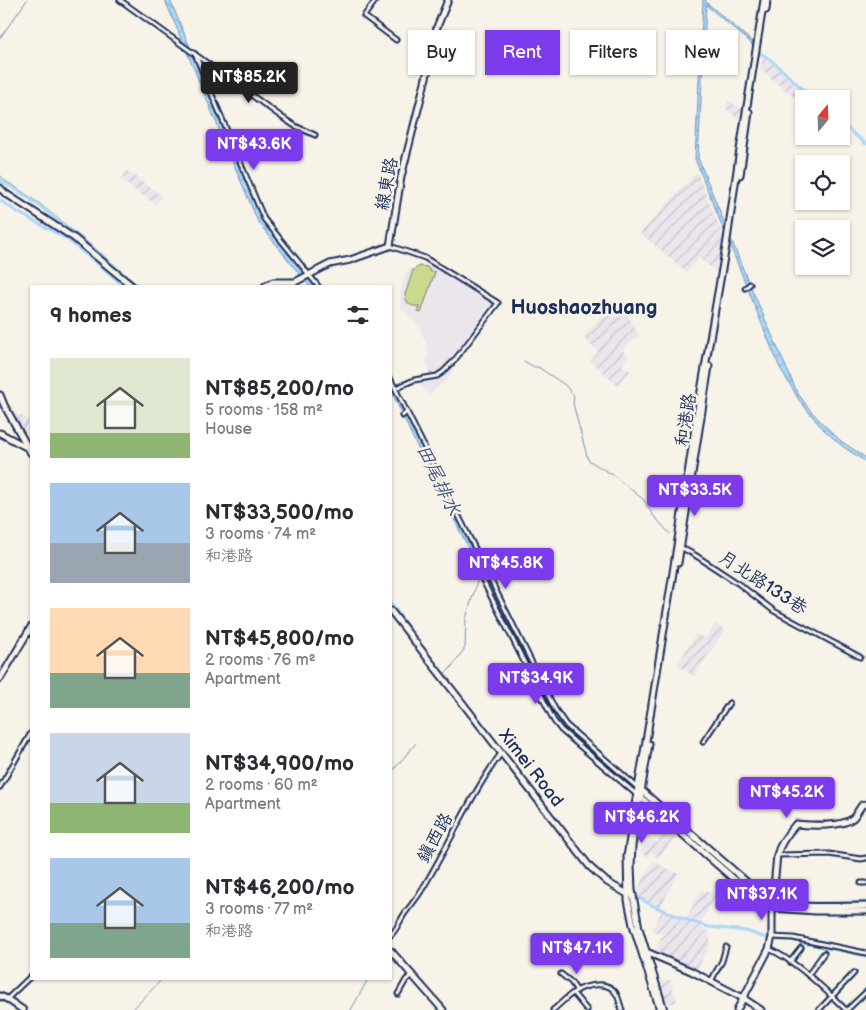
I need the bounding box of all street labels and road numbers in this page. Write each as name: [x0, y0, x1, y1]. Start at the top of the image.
street label: 線東路: [372, 155, 402, 213]
street label: 和港路: [671, 392, 701, 448]
street label: 月北路133巷: [715, 547, 811, 619]
street label: Ximei Road: [494, 724, 568, 811]
street label: 鎮西路: [413, 809, 457, 867]

